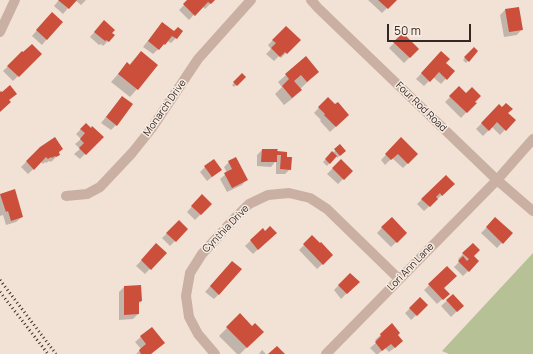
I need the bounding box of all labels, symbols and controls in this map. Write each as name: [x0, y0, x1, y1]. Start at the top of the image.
scale bar: [389, 16, 473, 42]
text: 50 m: [394, 22, 421, 39]
street label: Monarch Drive: [141, 77, 189, 139]
street label: Four Rod Road: [393, 80, 449, 134]
street label: Cynthia Drive: [200, 203, 252, 255]
street label: Lori Ann Lane: [385, 241, 437, 293]

